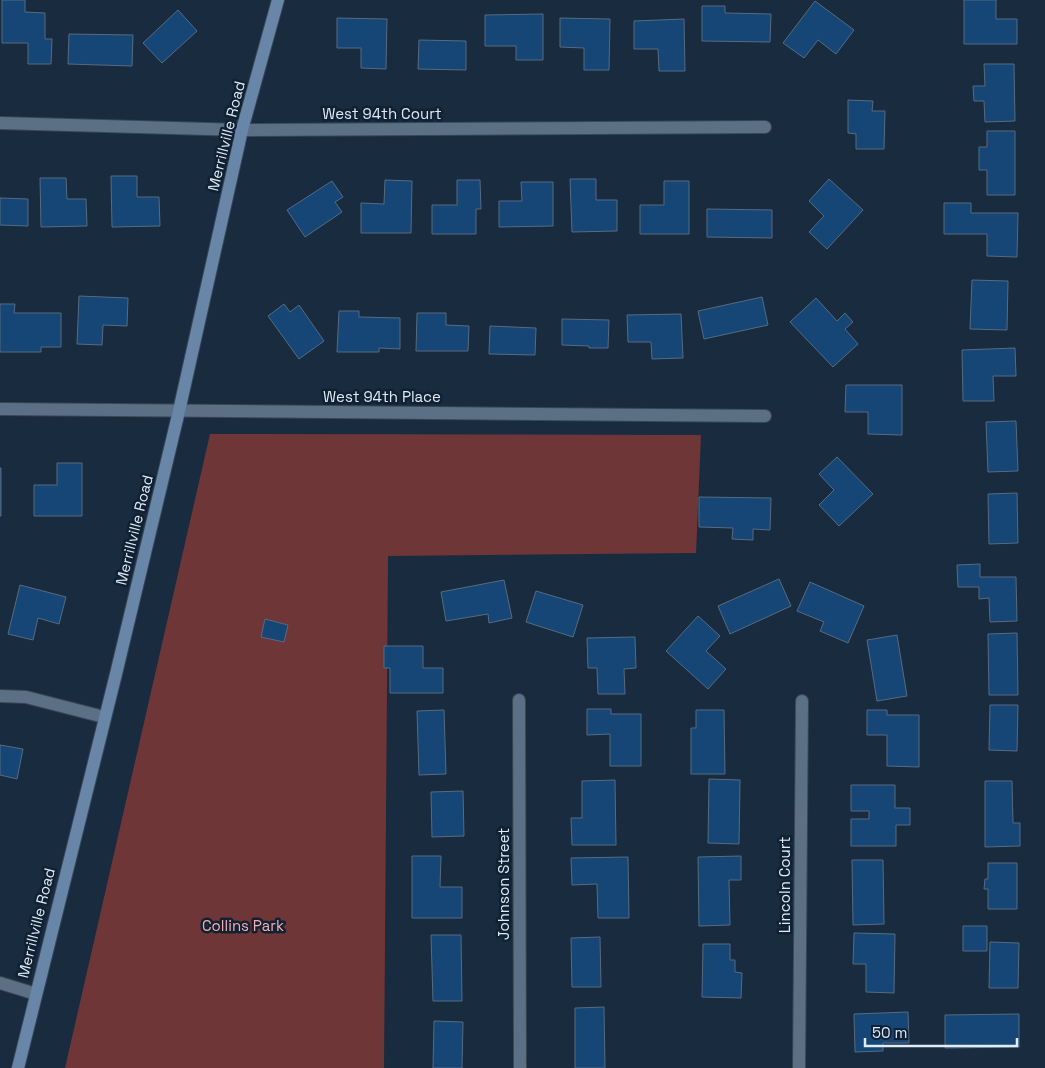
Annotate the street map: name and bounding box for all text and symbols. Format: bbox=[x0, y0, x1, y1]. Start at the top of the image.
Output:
street label: Merrillville Road bbox=[203, 79, 249, 193]
street label: West 94th Court bbox=[322, 104, 442, 123]
street label: West 94th Place bbox=[323, 387, 441, 406]
street label: Merrillville Road bbox=[111, 473, 157, 587]
street label: Johnson Street bbox=[494, 828, 513, 940]
street label: Lincoln Court bbox=[775, 837, 794, 933]
street label: Merrillville Road bbox=[13, 866, 59, 980]
park label: Collins Park bbox=[202, 916, 284, 935]
scale bar bbox=[865, 1016, 1018, 1048]
text: 50 m bbox=[872, 1023, 907, 1042]

